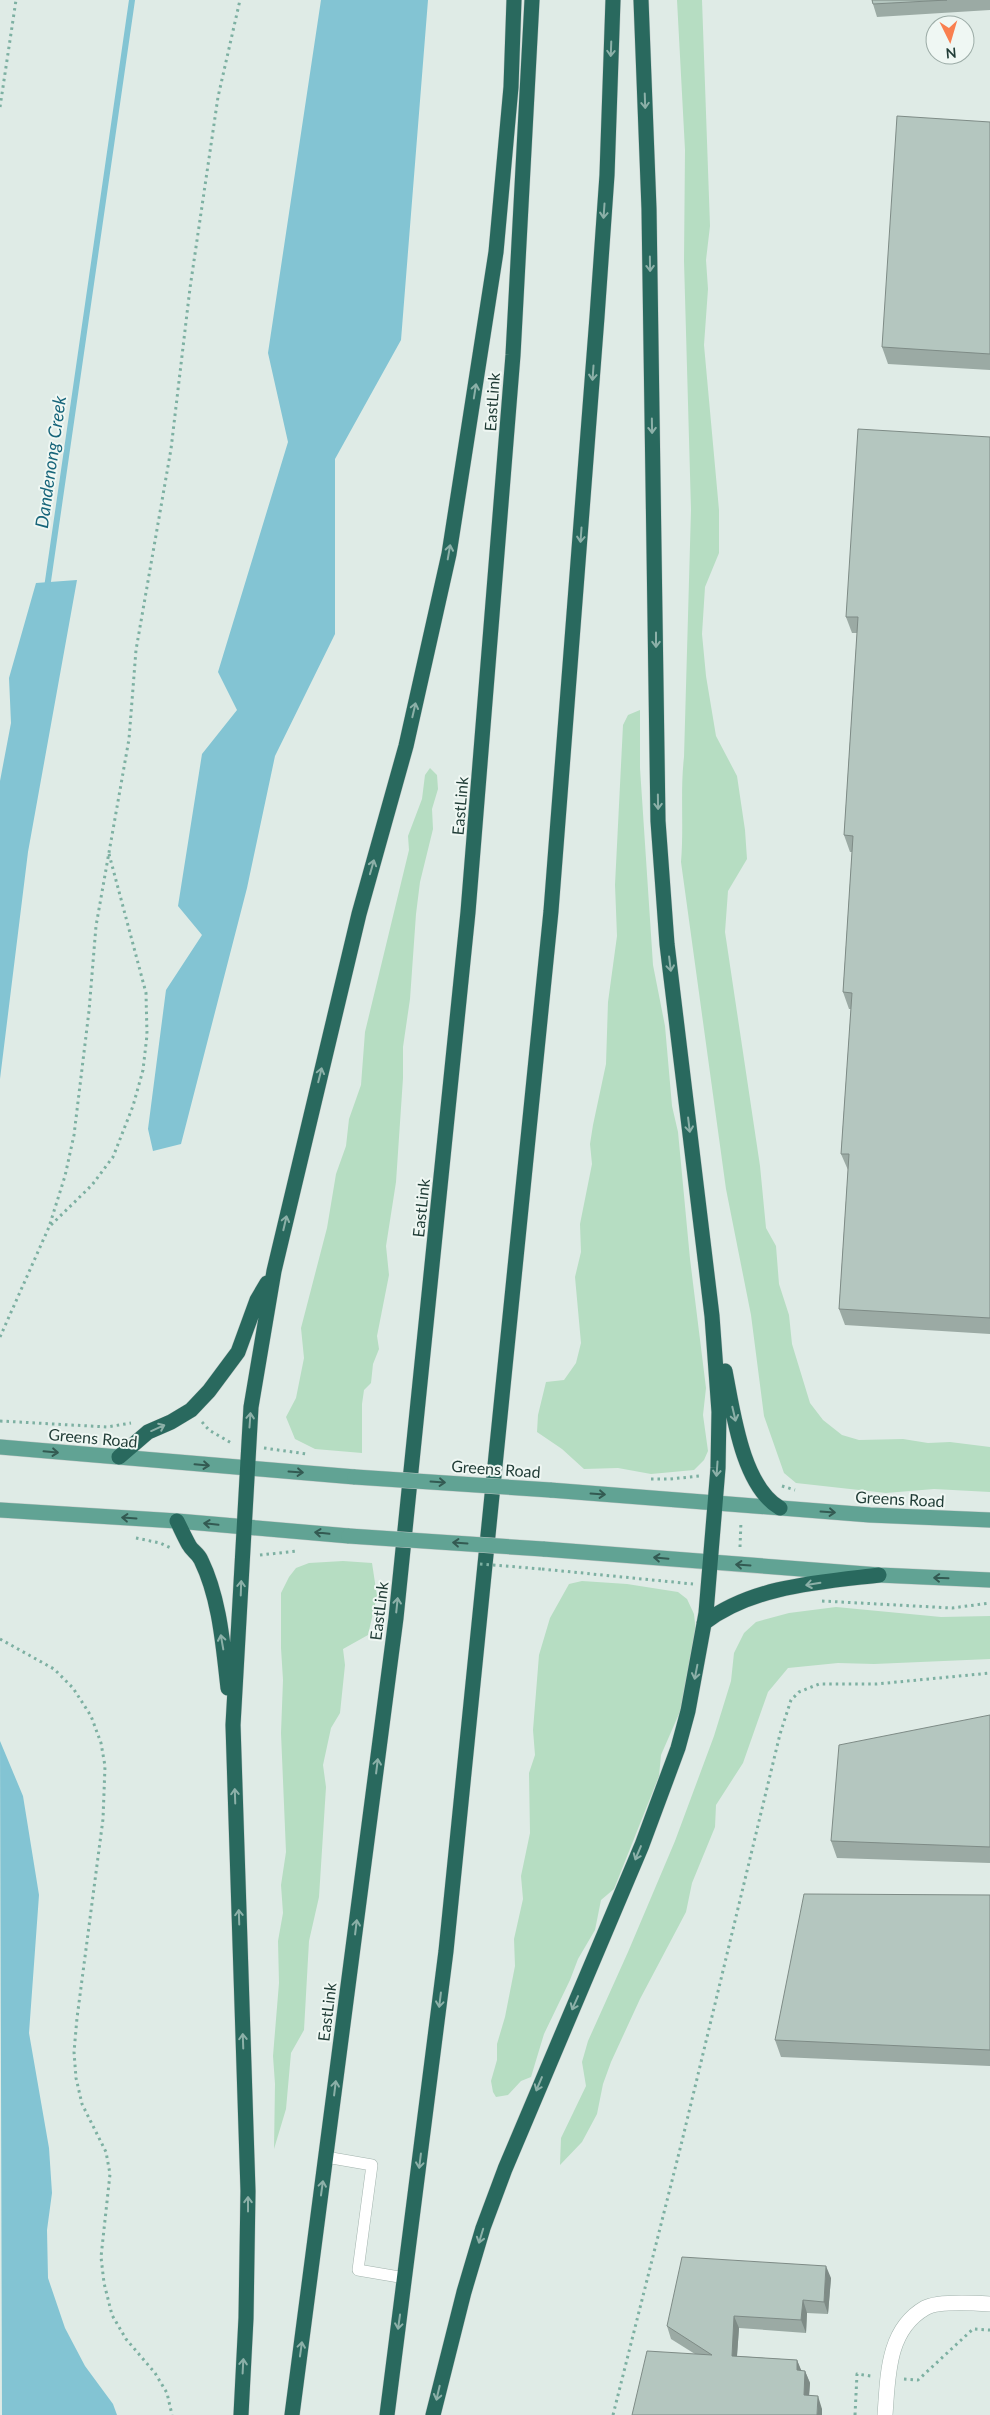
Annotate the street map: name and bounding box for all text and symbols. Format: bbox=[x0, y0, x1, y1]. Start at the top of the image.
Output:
north arrow bbox=[925, 15, 975, 65]
one-way arrow bbox=[607, 40, 616, 56]
text: N bbox=[945, 45, 957, 62]
one-way arrow bbox=[641, 93, 650, 109]
one-way arrow bbox=[600, 203, 609, 219]
one-way arrow bbox=[645, 255, 655, 271]
one-way arrow bbox=[589, 365, 598, 381]
street label: EastLink bbox=[480, 371, 503, 432]
one-way arrow bbox=[471, 384, 481, 400]
water label: Dandenong Creek bbox=[30, 394, 70, 529]
one-way arrow bbox=[648, 418, 657, 434]
one-way arrow bbox=[576, 527, 586, 543]
one-way arrow bbox=[445, 544, 454, 560]
one-way arrow bbox=[651, 631, 661, 647]
one-way arrow bbox=[410, 703, 419, 719]
street label: EastLink bbox=[447, 775, 472, 836]
one-way arrow bbox=[653, 794, 662, 810]
one-way arrow bbox=[368, 860, 378, 876]
one-way arrow bbox=[665, 956, 675, 972]
one-way arrow bbox=[316, 1067, 325, 1083]
one-way arrow bbox=[684, 1117, 694, 1133]
street label: EastLink bbox=[408, 1177, 433, 1238]
one-way arrow bbox=[281, 1216, 290, 1232]
one-way arrow bbox=[730, 1406, 739, 1422]
one-way arrow bbox=[245, 1412, 255, 1428]
one-way arrow bbox=[150, 1423, 165, 1433]
street label: Greens Road bbox=[48, 1424, 138, 1451]
one-way arrow bbox=[43, 1447, 59, 1456]
street label: Greens Road bbox=[451, 1456, 541, 1481]
one-way arrow bbox=[194, 1460, 210, 1469]
one-way arrow bbox=[713, 1461, 722, 1477]
one-way arrow bbox=[287, 1468, 303, 1477]
one-way arrow bbox=[430, 1478, 446, 1487]
street label: Greens Road bbox=[855, 1487, 945, 1510]
one-way arrow bbox=[590, 1489, 606, 1498]
one-way arrow bbox=[820, 1507, 836, 1516]
one-way arrow bbox=[121, 1513, 137, 1522]
one-way arrow bbox=[203, 1519, 219, 1529]
one-way arrow bbox=[314, 1528, 330, 1538]
one-way arrow bbox=[452, 1539, 468, 1548]
one-way arrow bbox=[653, 1554, 669, 1563]
one-way arrow bbox=[735, 1560, 751, 1569]
one-way arrow bbox=[934, 1573, 950, 1583]
one-way arrow bbox=[805, 1579, 821, 1589]
street label: EastLink bbox=[365, 1580, 392, 1641]
one-way arrow bbox=[236, 1581, 245, 1597]
one-way arrow bbox=[392, 1597, 402, 1613]
one-way arrow bbox=[217, 1634, 227, 1650]
one-way arrow bbox=[691, 1663, 700, 1679]
one-way arrow bbox=[372, 1758, 382, 1774]
one-way arrow bbox=[231, 1788, 240, 1804]
one-way arrow bbox=[633, 1845, 643, 1860]
one-way arrow bbox=[235, 1909, 244, 1925]
one-way arrow bbox=[351, 1919, 361, 1935]
street label: EastLink bbox=[313, 1981, 340, 2042]
one-way arrow bbox=[435, 1992, 445, 2008]
one-way arrow bbox=[570, 1995, 580, 2010]
one-way arrow bbox=[239, 2034, 248, 2050]
one-way arrow bbox=[534, 2077, 543, 2092]
one-way arrow bbox=[330, 2080, 340, 2096]
one-way arrow bbox=[415, 2153, 425, 2169]
one-way arrow bbox=[317, 2181, 327, 2197]
one-way arrow bbox=[243, 2196, 253, 2212]
one-way arrow bbox=[475, 2228, 485, 2244]
one-way arrow bbox=[394, 2314, 404, 2330]
one-way arrow bbox=[296, 2342, 306, 2358]
one-way arrow bbox=[239, 2359, 248, 2375]
one-way arrow bbox=[433, 2384, 442, 2400]

